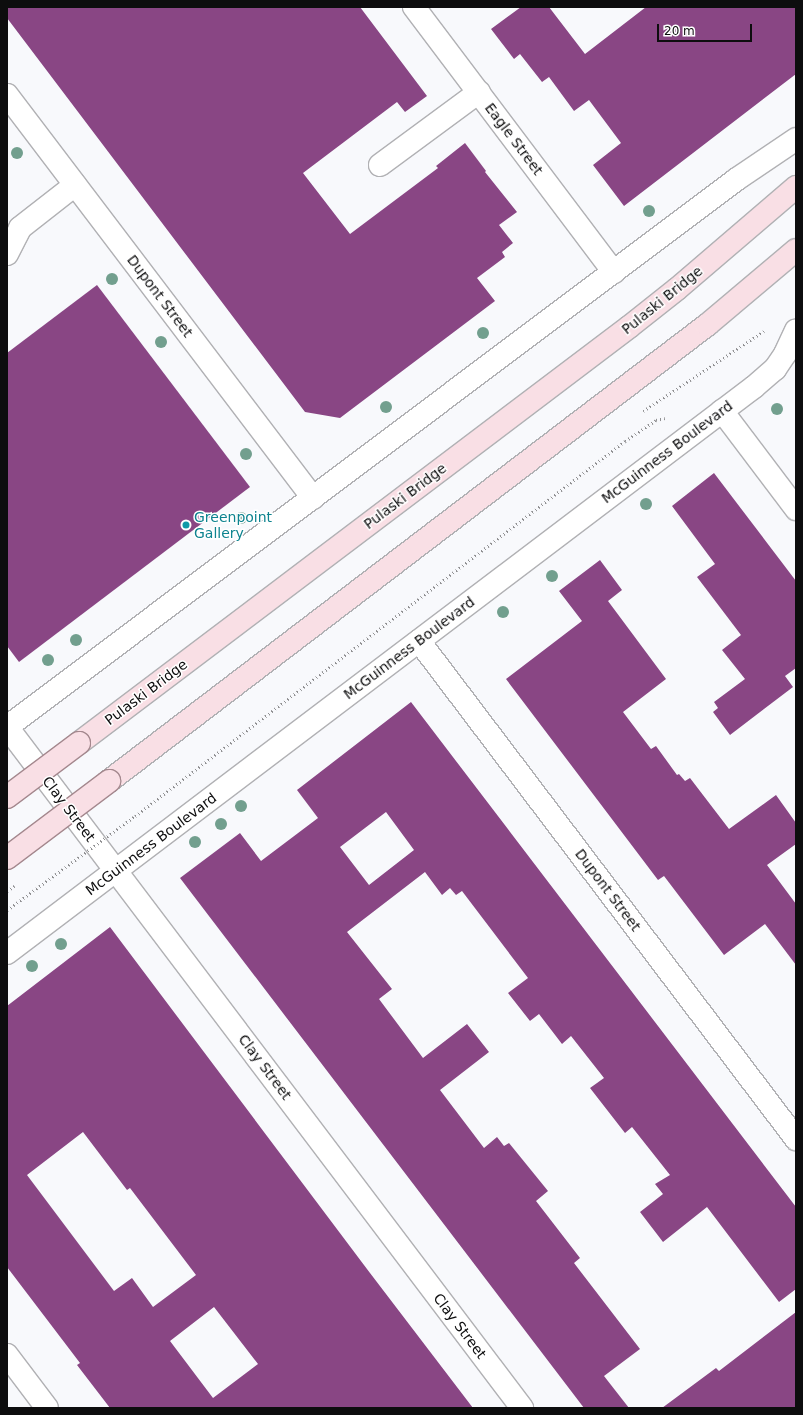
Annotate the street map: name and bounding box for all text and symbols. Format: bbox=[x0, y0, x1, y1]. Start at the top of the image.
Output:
scale bar bbox=[659, 16, 754, 42]
text: 20 m bbox=[664, 24, 695, 38]
street label: Eagle Street bbox=[481, 100, 547, 178]
street label: Dupont Street bbox=[124, 252, 196, 340]
street label: Pulaski Bridge bbox=[618, 262, 706, 338]
street label: McGuinness Boulevard bbox=[598, 397, 736, 507]
street label: Pulaski Bridge bbox=[360, 460, 450, 532]
place label: Greenpoint Gallery bbox=[194, 509, 272, 542]
marker: Greenpoint Gallery bbox=[181, 520, 191, 530]
street label: McGuinness Boulevard bbox=[340, 593, 478, 703]
street label: Pulaski Bridge bbox=[101, 656, 191, 728]
street label: Clay Street bbox=[39, 773, 99, 845]
street label: McGuinness Boulevard bbox=[82, 789, 220, 899]
street label: Dupont Street bbox=[572, 846, 644, 934]
street label: Clay Street bbox=[235, 1031, 295, 1103]
street label: Clay Street bbox=[430, 1290, 490, 1362]

